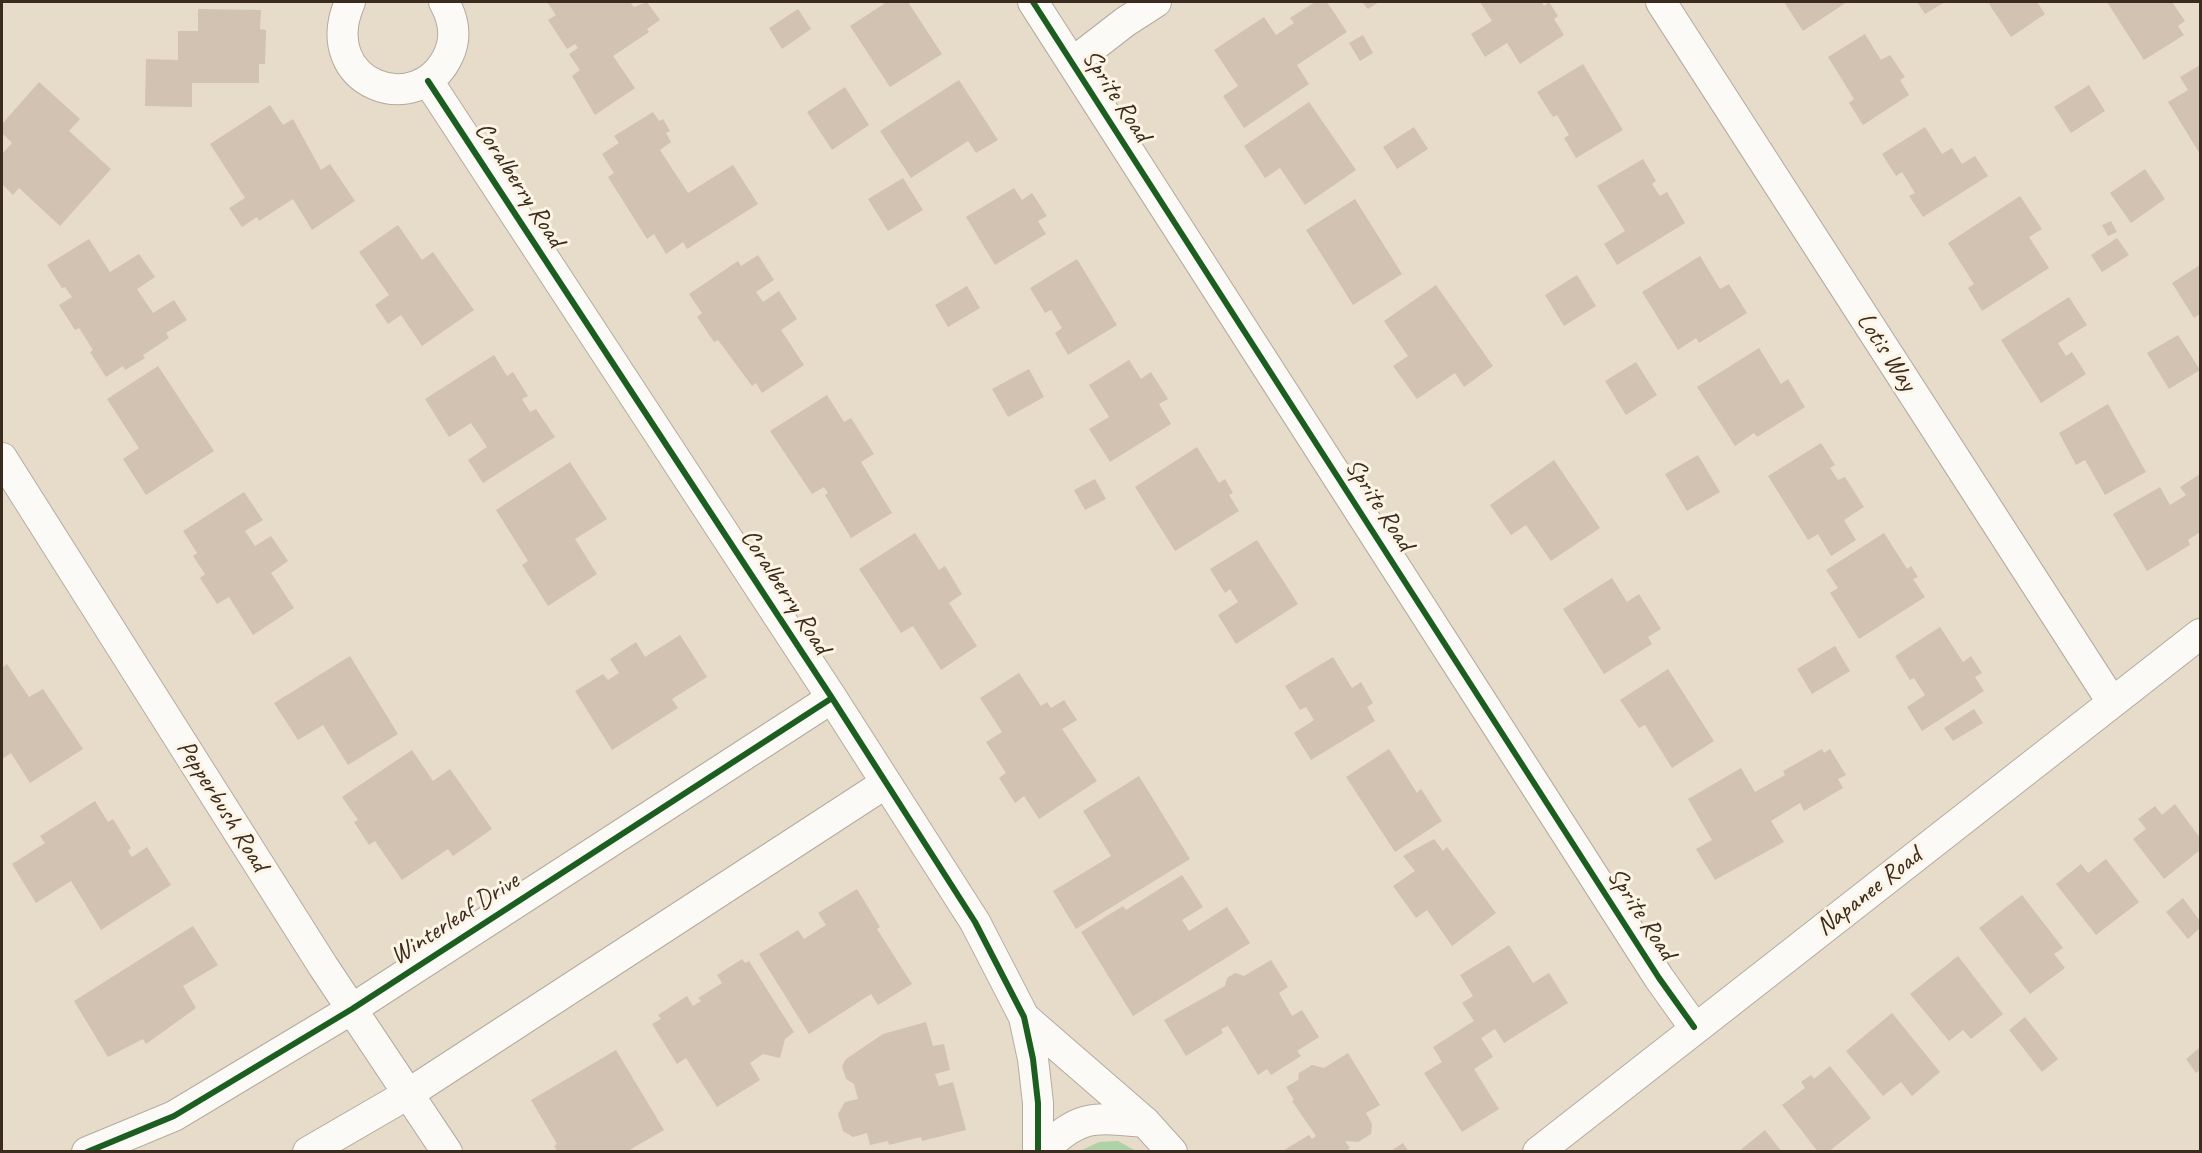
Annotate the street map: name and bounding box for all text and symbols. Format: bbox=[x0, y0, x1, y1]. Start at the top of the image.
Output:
street label: Sprite Road bbox=[1075, 44, 1157, 148]
street label: Coralberry Road bbox=[467, 117, 571, 253]
street label: Lotis Way bbox=[1849, 307, 1923, 397]
street label: Sprite Road bbox=[1338, 453, 1420, 557]
street label: Coralberry Road bbox=[733, 524, 837, 660]
street label: Pepperbush Road bbox=[169, 735, 275, 877]
street label: Napanee Road bbox=[1810, 841, 1928, 943]
street label: Sprite Road bbox=[1600, 862, 1682, 966]
street label: Winterleaf Drive bbox=[385, 866, 525, 972]

